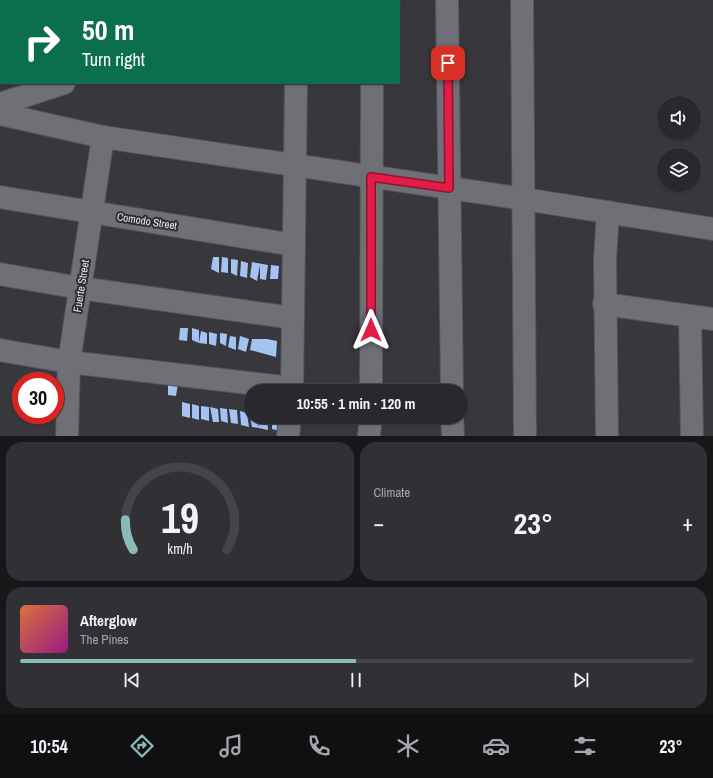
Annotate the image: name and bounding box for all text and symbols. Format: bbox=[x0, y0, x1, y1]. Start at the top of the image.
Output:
text: 50 m bbox=[82, 11, 134, 49]
icon: right bbox=[16, 16, 68, 68]
pin bbox=[431, 46, 465, 80]
text: Turn right bbox=[82, 47, 145, 72]
icon: arrive bbox=[437, 52, 459, 74]
map controls bbox=[657, 96, 701, 192]
button: sound bbox=[657, 96, 701, 140]
button: layers bbox=[657, 148, 701, 192]
street label: Comodo Street bbox=[116, 209, 179, 233]
street label: Fuerte Street bbox=[70, 258, 92, 313]
position arrow bbox=[350, 309, 392, 351]
speed limit sign: 30 bbox=[12, 372, 64, 424]
text: 10:55 · 1 min · 120 m bbox=[297, 393, 415, 414]
text: Climate bbox=[374, 484, 410, 501]
text: 19 bbox=[161, 489, 199, 545]
text: 23° bbox=[514, 503, 553, 543]
text: − bbox=[374, 508, 384, 538]
text: + bbox=[682, 508, 693, 538]
text: km/h bbox=[167, 538, 192, 557]
text: Afterglow bbox=[80, 610, 137, 631]
text: The Pines bbox=[80, 631, 129, 648]
icon: previous bbox=[121, 669, 143, 691]
icon: pause bbox=[345, 669, 367, 691]
icon: next bbox=[570, 669, 592, 691]
icon: directions bbox=[128, 732, 156, 760]
icon: music bbox=[217, 732, 245, 760]
icon: phone bbox=[305, 732, 333, 760]
icon: climate bbox=[394, 732, 422, 760]
icon: car bbox=[482, 732, 510, 760]
icon: filters bbox=[571, 732, 599, 760]
text: 10:54 bbox=[30, 734, 68, 759]
text: 23° bbox=[659, 734, 683, 759]

